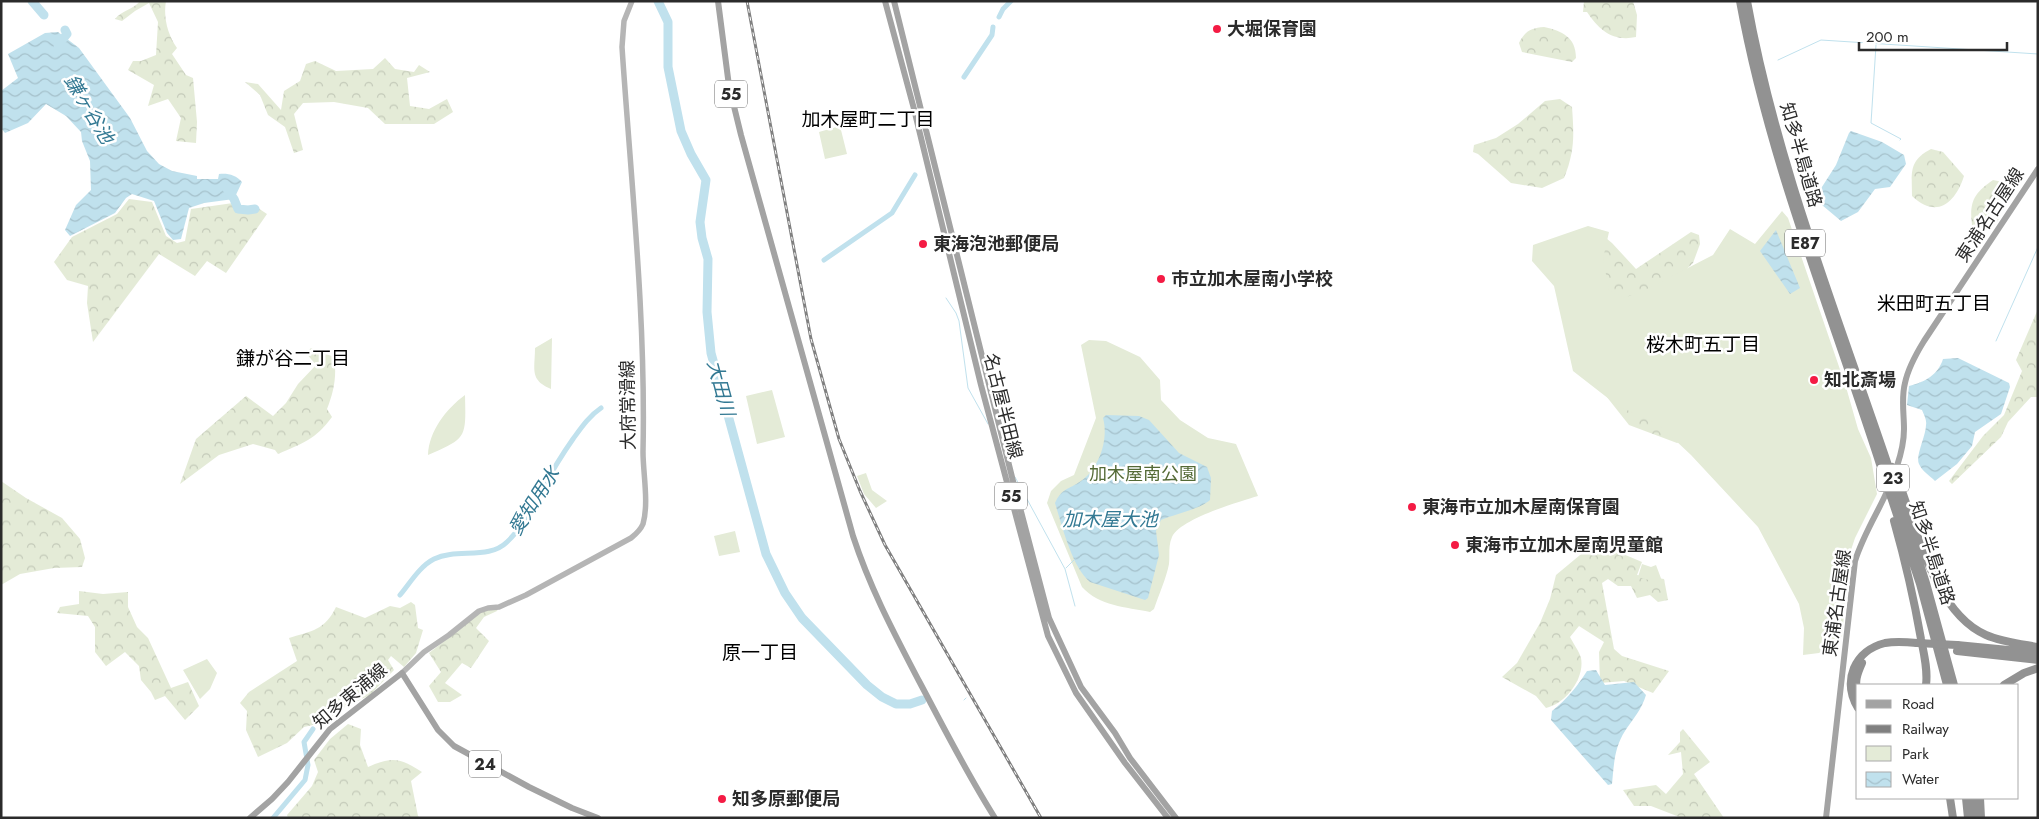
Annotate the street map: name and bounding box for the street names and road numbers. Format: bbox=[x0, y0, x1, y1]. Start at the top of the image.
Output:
road number: 55 bbox=[715, 80, 747, 108]
street label: 知多半島道路 bbox=[1774, 100, 1828, 210]
street label: 東浦名古屋線 bbox=[1950, 163, 2030, 267]
road number: E87 bbox=[1785, 230, 1825, 256]
street label: 名古屋半田線 bbox=[977, 350, 1029, 462]
street label: 大府常滑線 bbox=[614, 360, 642, 450]
road number: 23 bbox=[1877, 464, 1909, 492]
road number: 55 bbox=[995, 482, 1027, 510]
street label: 知多半島道路 bbox=[1903, 498, 1961, 608]
street label: 東浦名古屋線 bbox=[1817, 548, 1857, 658]
street label: 知多東浦線 bbox=[307, 657, 393, 735]
road number: 24 bbox=[469, 751, 501, 778]

